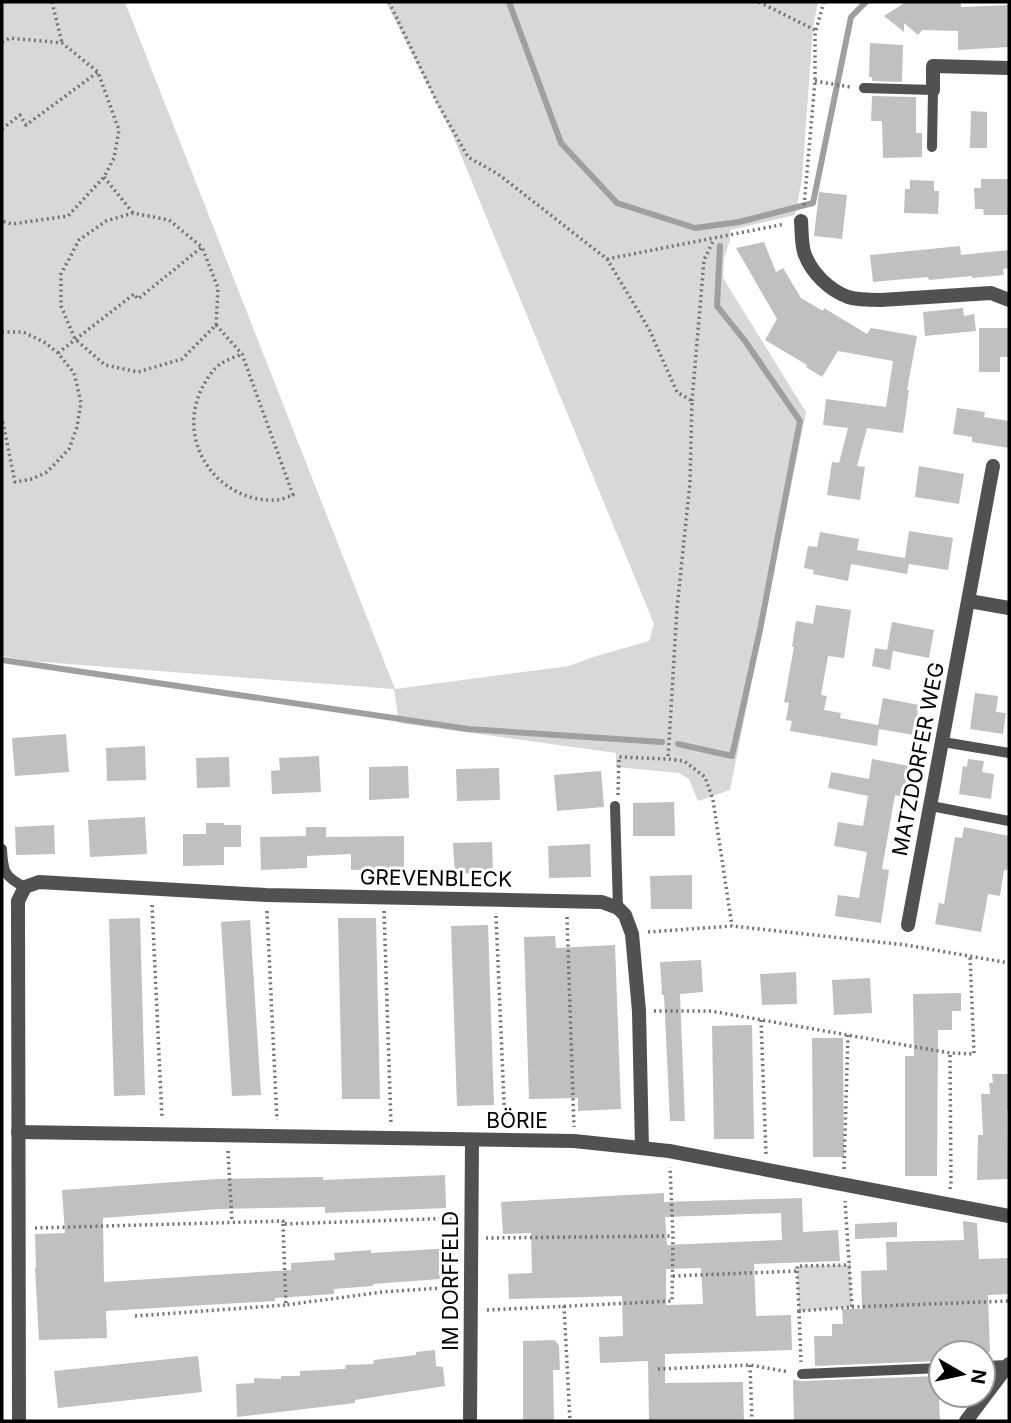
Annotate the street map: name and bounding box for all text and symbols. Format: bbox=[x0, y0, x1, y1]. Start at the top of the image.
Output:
street label: MATZDORFER WEG bbox=[887, 660, 949, 858]
street label: GREVENBLECK bbox=[360, 864, 512, 892]
street label: BÖRIE bbox=[486, 1108, 548, 1133]
street label: IM DORFFELD bbox=[438, 1211, 463, 1351]
north arrow bbox=[927, 1339, 997, 1409]
text: N bbox=[966, 1368, 991, 1386]

